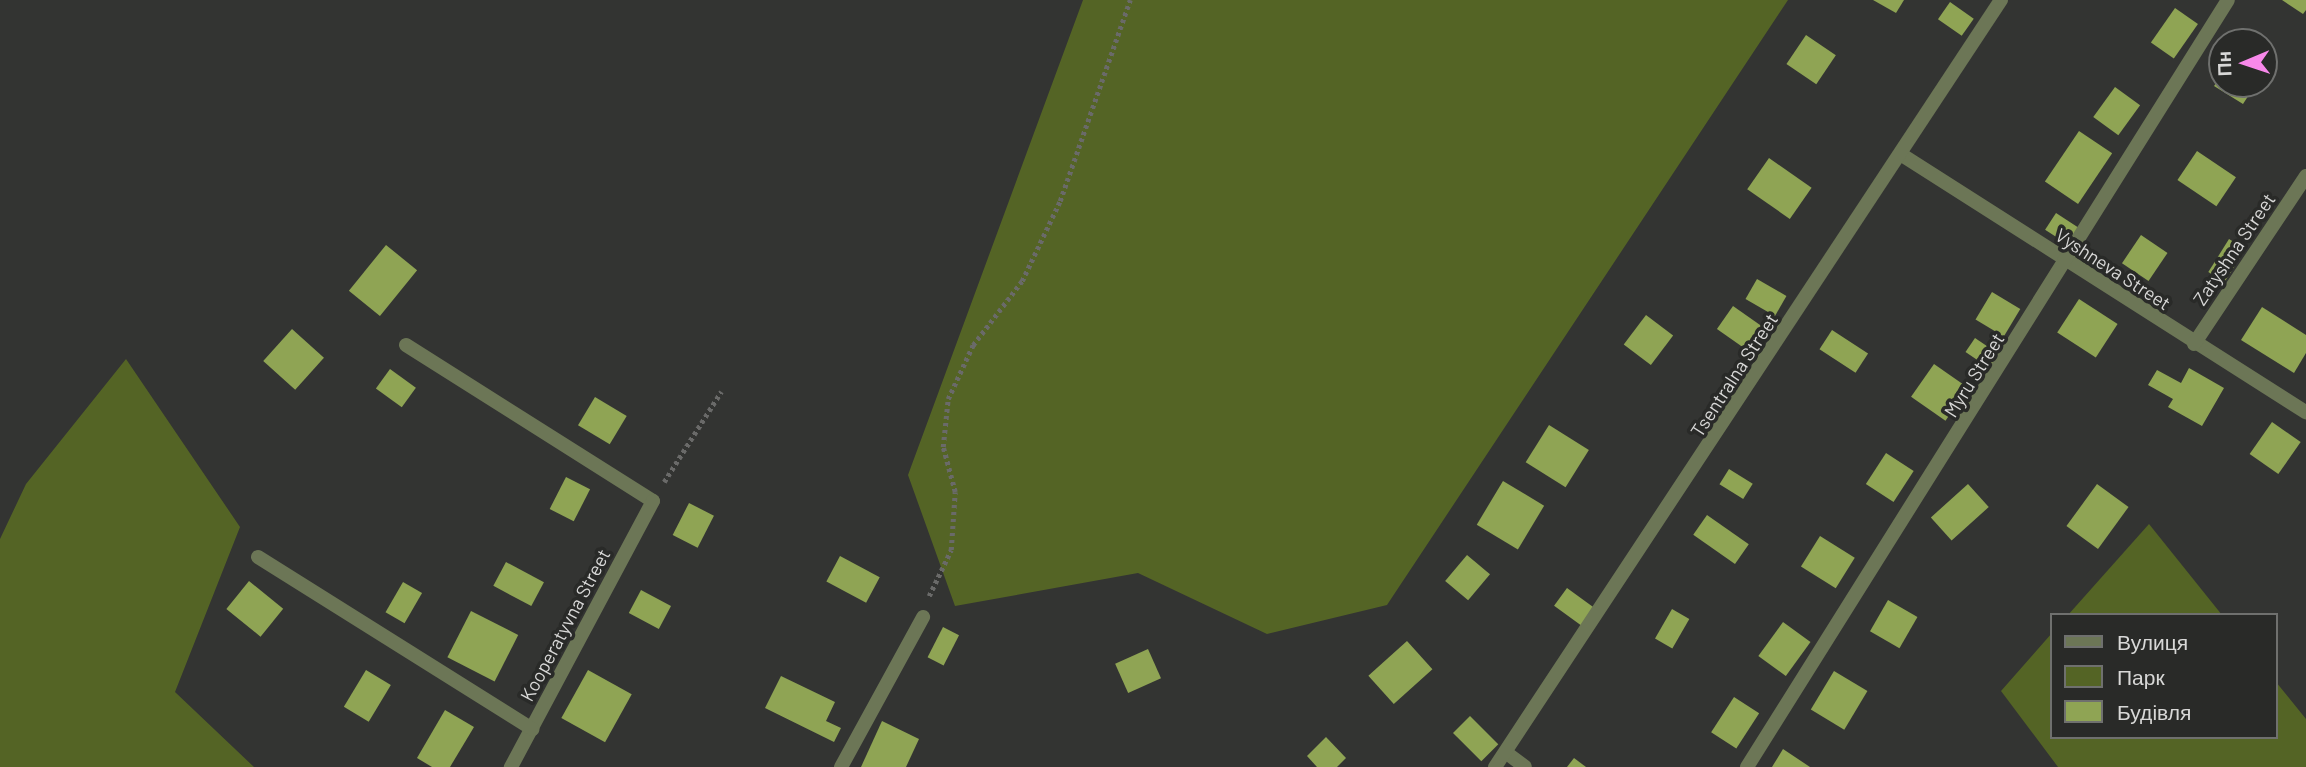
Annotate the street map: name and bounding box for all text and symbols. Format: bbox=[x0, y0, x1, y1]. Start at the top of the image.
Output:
north arrow bbox=[2208, 28, 2278, 98]
text: Пн bbox=[2212, 51, 2235, 77]
street label: Zatyshna Street bbox=[2188, 189, 2280, 309]
street label: Vyshneva Street bbox=[2051, 223, 2175, 315]
street label: Tsentralna Street bbox=[1686, 309, 1782, 441]
street label: Myru Street bbox=[1939, 329, 2009, 421]
street label: Kooperatyvna Street bbox=[515, 545, 615, 705]
legend bbox=[2050, 613, 2278, 739]
text: Вулиця bbox=[2117, 629, 2188, 654]
text: Парк bbox=[2117, 664, 2165, 689]
text: Будівля bbox=[2117, 699, 2191, 724]

